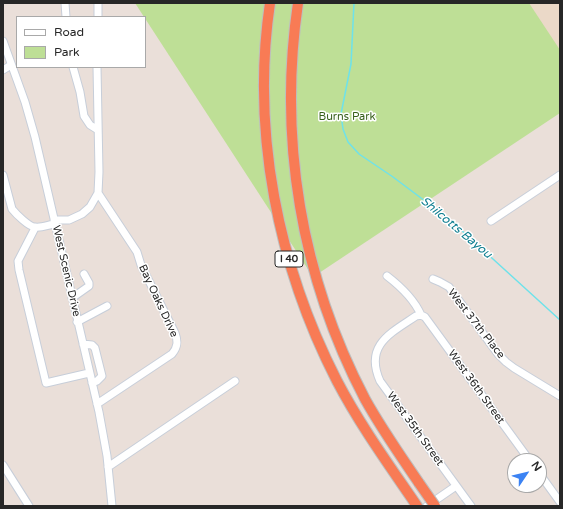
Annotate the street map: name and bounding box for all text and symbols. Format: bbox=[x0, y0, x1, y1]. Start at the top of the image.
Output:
legend bbox=[16, 16, 146, 68]
text: Road bbox=[54, 25, 84, 39]
text: Park bbox=[54, 45, 80, 59]
park label: Burns Park bbox=[319, 110, 375, 124]
water label: Shilcotts Bayou bbox=[418, 194, 494, 262]
street label: West Scenic Drive bbox=[49, 224, 83, 318]
road number: I 40 bbox=[275, 251, 303, 267]
street label: Bay Oaks Drive bbox=[135, 263, 181, 339]
street label: West 37th Place bbox=[445, 286, 507, 362]
street label: West 36th Street bbox=[445, 347, 507, 427]
street label: West 35th Street bbox=[384, 389, 446, 469]
north arrow bbox=[507, 453, 547, 493]
text: N bbox=[529, 459, 544, 474]

